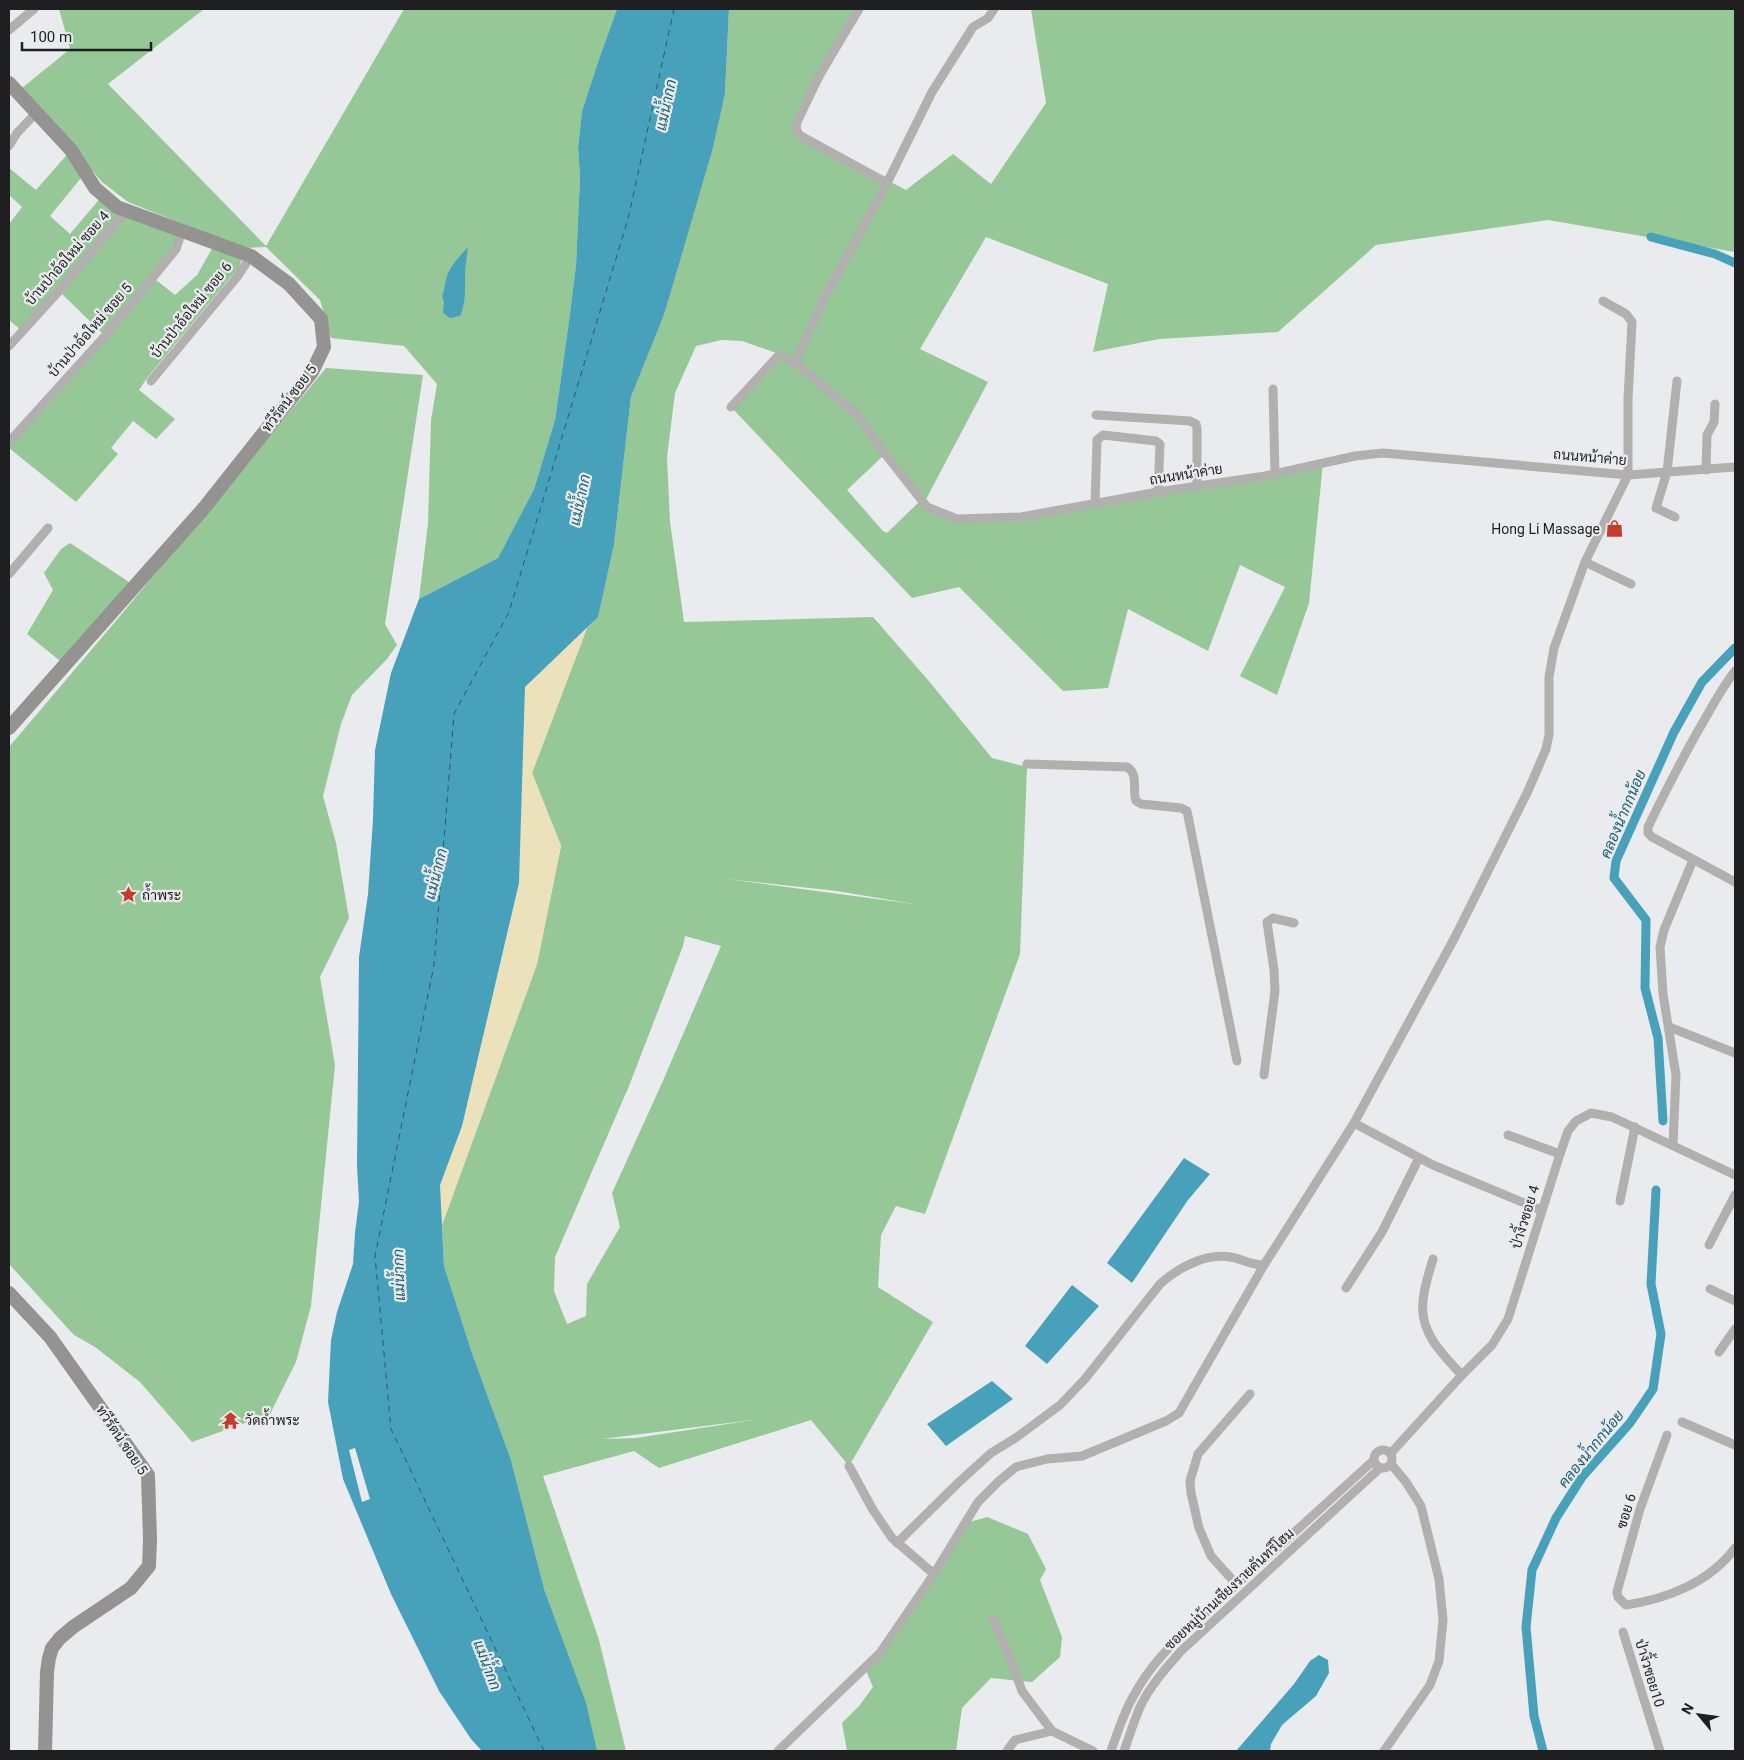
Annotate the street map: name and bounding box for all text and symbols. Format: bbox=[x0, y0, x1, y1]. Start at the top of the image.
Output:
scale bar bbox=[22, 20, 151, 52]
text: 100 m bbox=[30, 28, 72, 46]
water label: แม่น้ำกก bbox=[648, 77, 680, 132]
street label: บ้านป่าอ้อใหม่ ซอย 4 bbox=[21, 207, 112, 308]
street label: บ้านป่าอ้อใหม่ ซอย 6 bbox=[146, 258, 235, 362]
street label: บ้านป่าอ้อใหม่ ซอย 5 bbox=[44, 279, 135, 380]
street label: ทวีรัตน์ ซอย 5 bbox=[258, 360, 320, 435]
street label: ถนนหน้าค่าย bbox=[1553, 445, 1628, 468]
street label: ถนนหน้าค่าย bbox=[1148, 459, 1224, 488]
water label: แม่น้ำกก bbox=[562, 472, 594, 527]
shop icon: Hong Li Massage bbox=[1604, 519, 1624, 539]
place label: Hong Li Massage bbox=[1491, 521, 1600, 537]
water label: คลองน้ำกกน้อย bbox=[1593, 765, 1650, 861]
water label: แม่น้ำกก bbox=[417, 846, 451, 901]
place label: ถ้ำพระ bbox=[142, 883, 181, 903]
place icon: ถ้ำพระ bbox=[118, 885, 138, 905]
street label: ป่างิ้วซอย 4 bbox=[1505, 1182, 1542, 1251]
water label: แม่น้ำกก bbox=[385, 1249, 409, 1301]
street label: ทวีรัตน์ ซอย 5 bbox=[93, 1402, 152, 1478]
water label: คลองน้ำกกน้อย bbox=[1551, 1404, 1628, 1491]
place label: วัดถ้ำพระ bbox=[245, 1408, 300, 1428]
temple icon: วัดถ้ำพระ bbox=[221, 1410, 241, 1430]
street label: ฃอย 6 bbox=[1613, 1491, 1639, 1531]
street label: ซอยหมู่บ้านเชียงรายคันทรีโฮม bbox=[1160, 1524, 1298, 1655]
water label: แม่น้ำกก bbox=[469, 1636, 508, 1693]
street label: ป่างิ้วซอย10 bbox=[1632, 1636, 1671, 1709]
north arrow bbox=[1674, 1690, 1724, 1740]
text: N bbox=[1678, 1700, 1697, 1717]

